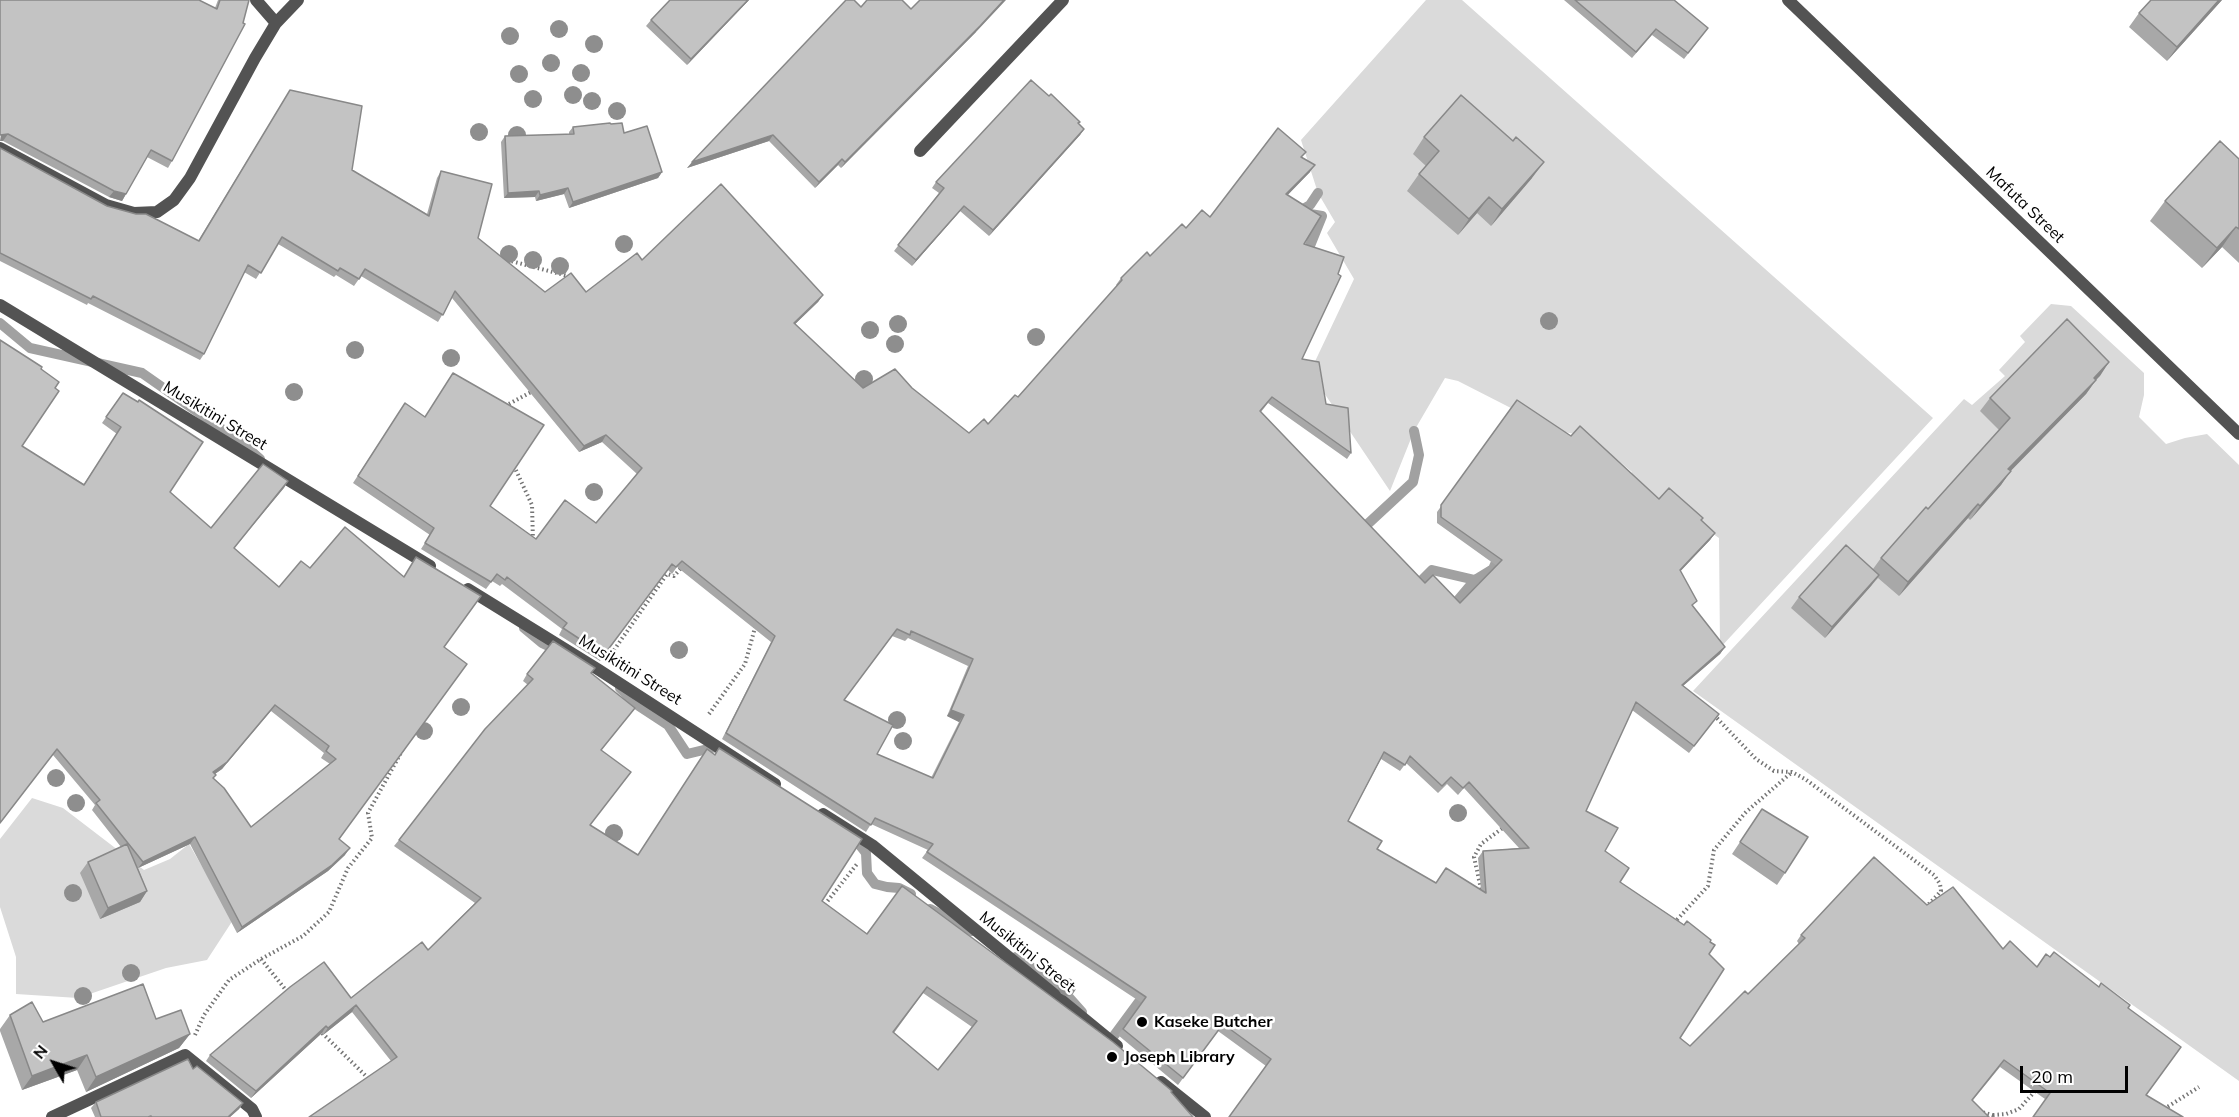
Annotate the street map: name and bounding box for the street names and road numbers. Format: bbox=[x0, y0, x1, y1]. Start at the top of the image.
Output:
street label: Mafuta Street bbox=[1982, 163, 2068, 247]
street label: Musikitini Street bbox=[160, 377, 270, 455]
street label: Musikitini Street bbox=[575, 631, 685, 709]
street label: Musikitini Street bbox=[975, 907, 1079, 997]

